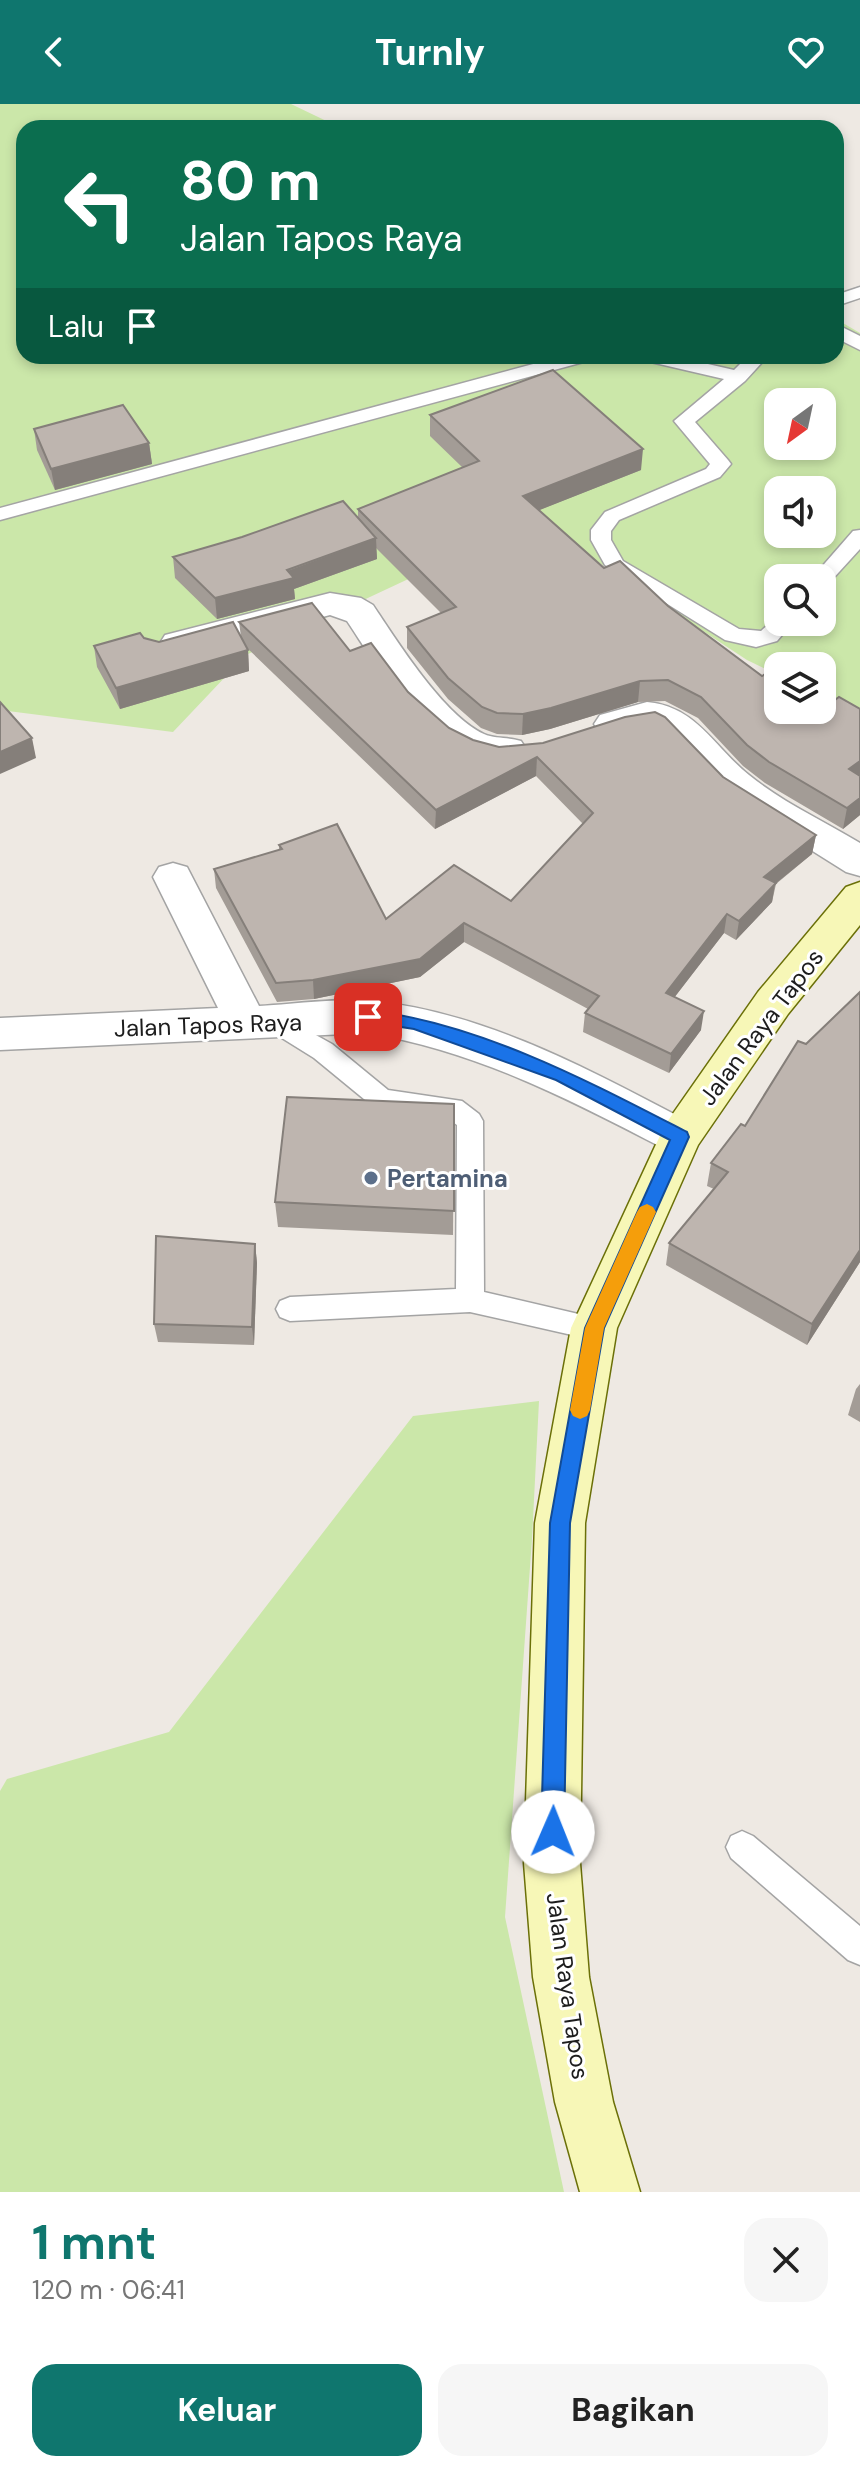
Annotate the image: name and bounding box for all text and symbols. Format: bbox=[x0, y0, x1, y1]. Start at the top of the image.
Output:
text: Turnly bbox=[375, 29, 485, 76]
icon: back bbox=[32, 30, 76, 74]
icon: heart bbox=[784, 30, 828, 74]
text: 80 m bbox=[180, 144, 321, 217]
icon: left bbox=[48, 152, 152, 256]
text: Jalan Tapos Raya bbox=[180, 215, 463, 262]
icon: arrive bbox=[120, 304, 164, 348]
text: Lalu bbox=[48, 307, 104, 346]
north arrow bbox=[764, 388, 836, 460]
map controls bbox=[764, 388, 836, 724]
button: sound bbox=[764, 476, 836, 548]
button: search bbox=[764, 564, 836, 636]
button: layers bbox=[764, 652, 836, 724]
street label: Jalan Raya Tapos bbox=[692, 942, 830, 1112]
pin bbox=[334, 983, 402, 1051]
icon: arrive bbox=[346, 995, 390, 1039]
street label: Jalan Tapos Raya bbox=[113, 1006, 303, 1044]
place label: Pertamina bbox=[387, 1163, 508, 1194]
marker: Pertamina bbox=[362, 1169, 380, 1187]
position arrow bbox=[511, 1790, 595, 1874]
street label: Jalan Raya Tapos bbox=[540, 1891, 596, 2081]
text: 1 mnt bbox=[32, 2211, 156, 2274]
button: close bbox=[744, 2218, 828, 2302]
text: 120 m · 06:41 bbox=[32, 2273, 185, 2307]
button: Keluar bbox=[32, 2364, 422, 2456]
button: Bagikan bbox=[438, 2364, 828, 2456]

